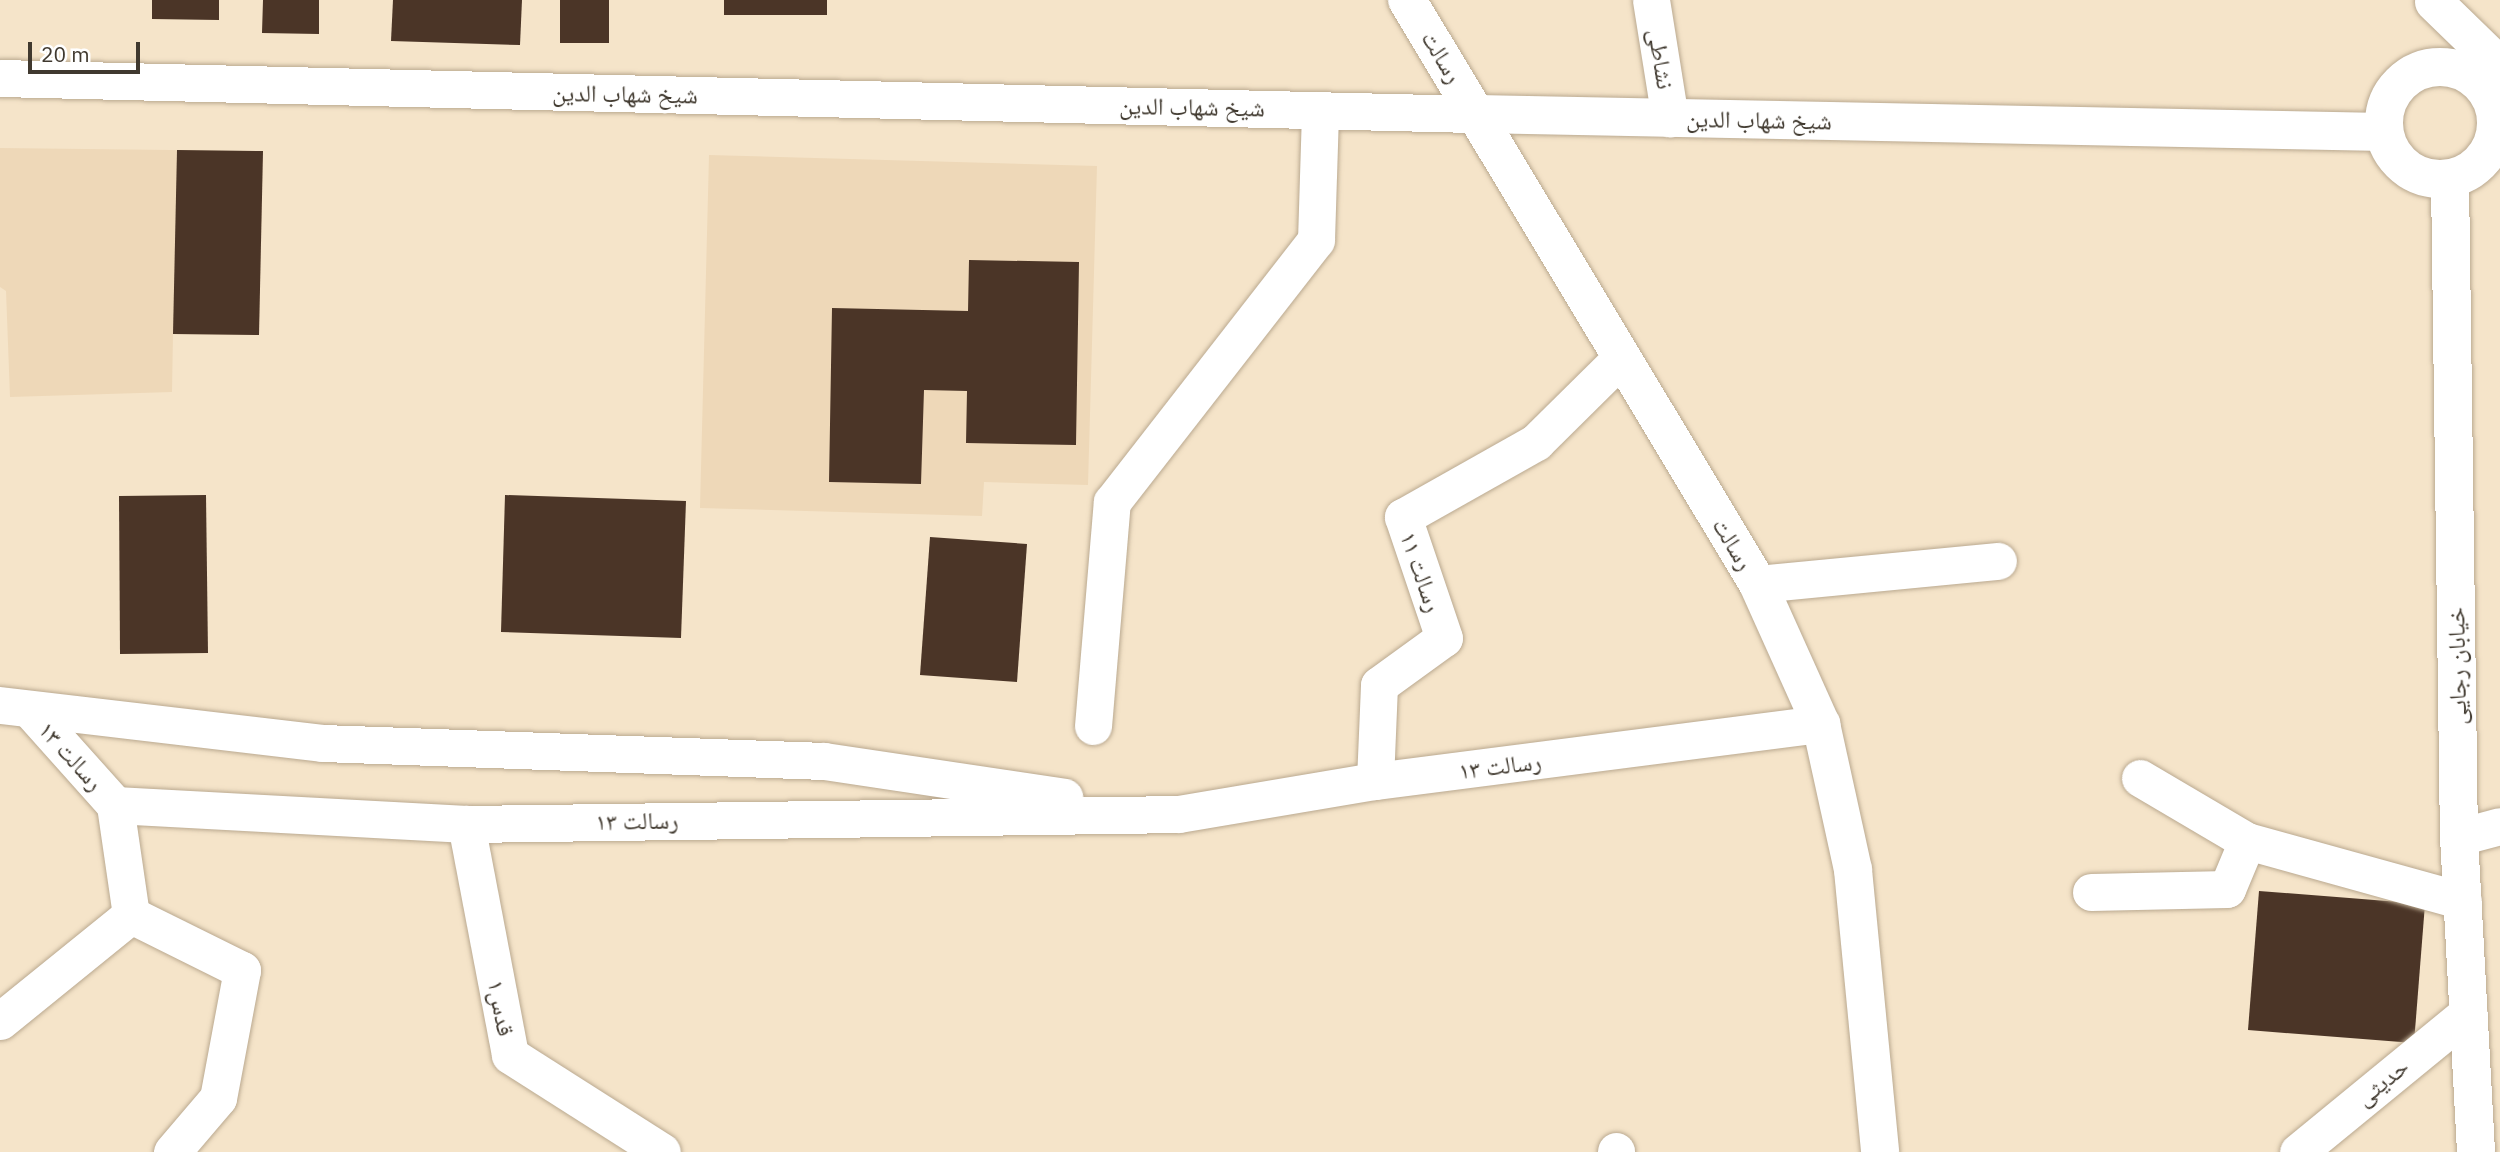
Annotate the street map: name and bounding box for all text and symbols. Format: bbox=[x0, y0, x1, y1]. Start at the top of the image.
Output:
street label: رسالت bbox=[1415, 26, 1469, 88]
street label: نشاطی bbox=[1642, 27, 1680, 91]
scale bar bbox=[32, 28, 144, 72]
text: 20 m bbox=[41, 40, 90, 68]
street label: شیخ شهاب الدین bbox=[552, 78, 698, 110]
street label: شیخ شهاب الدین bbox=[1119, 91, 1265, 123]
street label: شیخ شهاب الدین bbox=[1686, 104, 1832, 136]
street label: رسالت bbox=[1706, 513, 1760, 575]
street label: رسالت ۱۱ bbox=[1394, 528, 1448, 616]
street label: خیابان رجایی bbox=[2442, 607, 2472, 725]
street label: رسالت ۱۳ bbox=[33, 716, 109, 796]
street label: رسالت ۱۳ bbox=[1457, 747, 1543, 785]
street label: رسالت ۱۳ bbox=[595, 806, 679, 836]
street label: قدس۱ bbox=[481, 977, 521, 1039]
street label: حدیثی bbox=[2350, 1052, 2414, 1112]

